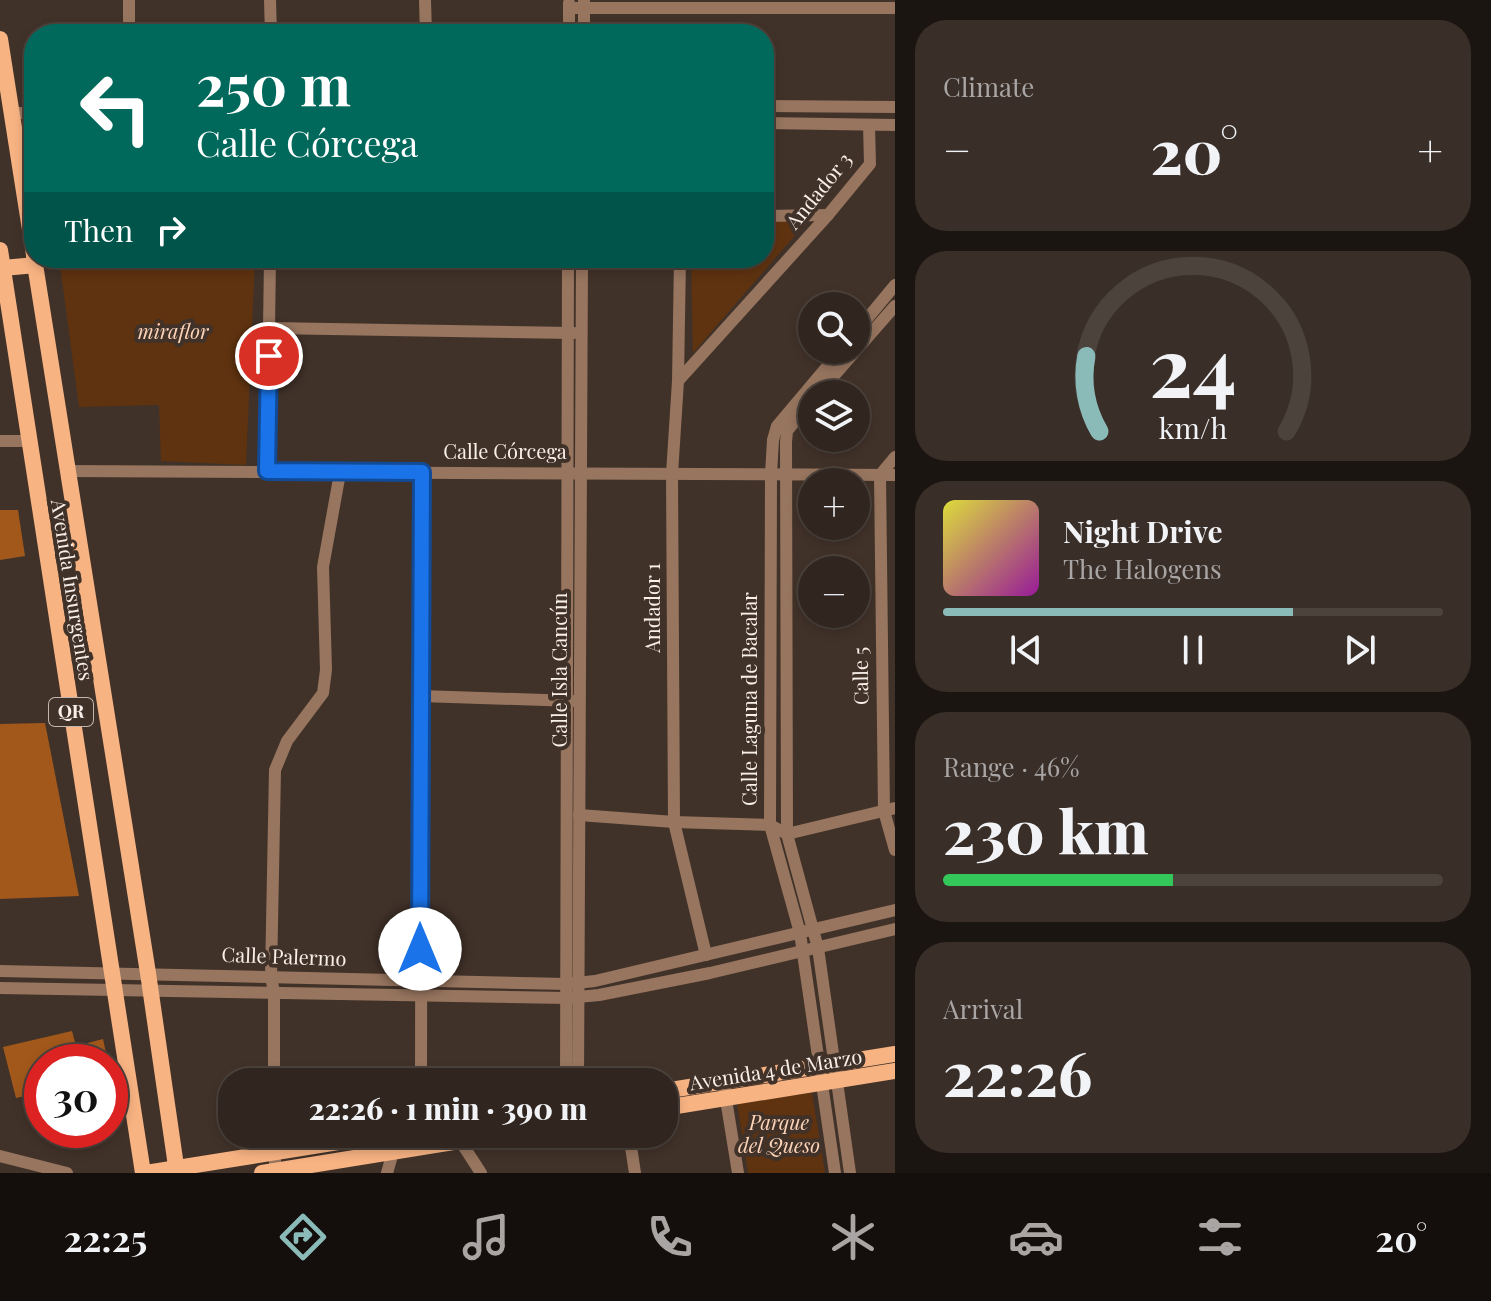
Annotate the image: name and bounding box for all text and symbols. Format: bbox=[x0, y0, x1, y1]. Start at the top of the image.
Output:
text: 250 m bbox=[196, 46, 351, 121]
icon: left bbox=[64, 56, 168, 160]
text: Climate bbox=[943, 69, 1034, 104]
text: 20° bbox=[1150, 109, 1238, 189]
text: Calle Córcega bbox=[196, 118, 418, 166]
text: − bbox=[943, 119, 971, 178]
text: + bbox=[1417, 119, 1443, 178]
street label: Andador 3 bbox=[778, 146, 857, 235]
icon: right bbox=[149, 208, 193, 252]
text: Then bbox=[64, 210, 133, 250]
map controls bbox=[798, 292, 870, 628]
button: search bbox=[798, 292, 870, 364]
text: 24 bbox=[1149, 307, 1237, 418]
park label: miraflor bbox=[138, 317, 210, 344]
pin bbox=[235, 322, 303, 390]
icon: arrive bbox=[247, 334, 291, 378]
button: layers bbox=[798, 380, 870, 452]
text: km/h bbox=[1159, 408, 1227, 446]
street label: Calle Córcega bbox=[443, 437, 567, 464]
button: + bbox=[798, 468, 870, 540]
street label: Avenida Insurgentes bbox=[46, 496, 101, 682]
text: Night Drive bbox=[1063, 511, 1223, 551]
text: The Halogens bbox=[1063, 551, 1222, 586]
button: − bbox=[798, 556, 870, 628]
street label: Andador 1 bbox=[638, 563, 665, 654]
street label: Calle Isla Cancún bbox=[545, 592, 572, 748]
street label: Calle Laguna de Bacalar bbox=[735, 592, 762, 806]
icon: previous bbox=[1004, 628, 1048, 672]
icon: pause bbox=[1171, 628, 1215, 672]
icon: next bbox=[1338, 628, 1382, 672]
street label: Calle 5 bbox=[845, 647, 874, 705]
road number: QR bbox=[49, 698, 93, 726]
text: Range · 46% bbox=[943, 749, 1080, 784]
text: 230 km bbox=[943, 789, 1149, 869]
position arrow bbox=[378, 907, 462, 991]
street label: Calle Palermo bbox=[221, 940, 347, 971]
text: Arrival bbox=[943, 991, 1023, 1026]
text: 22:26 bbox=[943, 1031, 1092, 1111]
street label: Avenida 4 de Marzo bbox=[687, 1042, 864, 1096]
speed limit sign: 30 bbox=[24, 1044, 128, 1148]
text: 22:26 · 1 min · 390 m bbox=[309, 1088, 587, 1128]
park label: Parque del Queso bbox=[738, 1108, 820, 1158]
icon: directions bbox=[275, 1209, 331, 1265]
icon: music bbox=[458, 1209, 514, 1265]
icon: phone bbox=[642, 1209, 698, 1265]
icon: climate bbox=[825, 1209, 881, 1265]
icon: car bbox=[1008, 1209, 1064, 1265]
icon: filters bbox=[1192, 1209, 1248, 1265]
text: 22:25 bbox=[64, 1213, 147, 1261]
text: 20° bbox=[1375, 1213, 1427, 1261]

